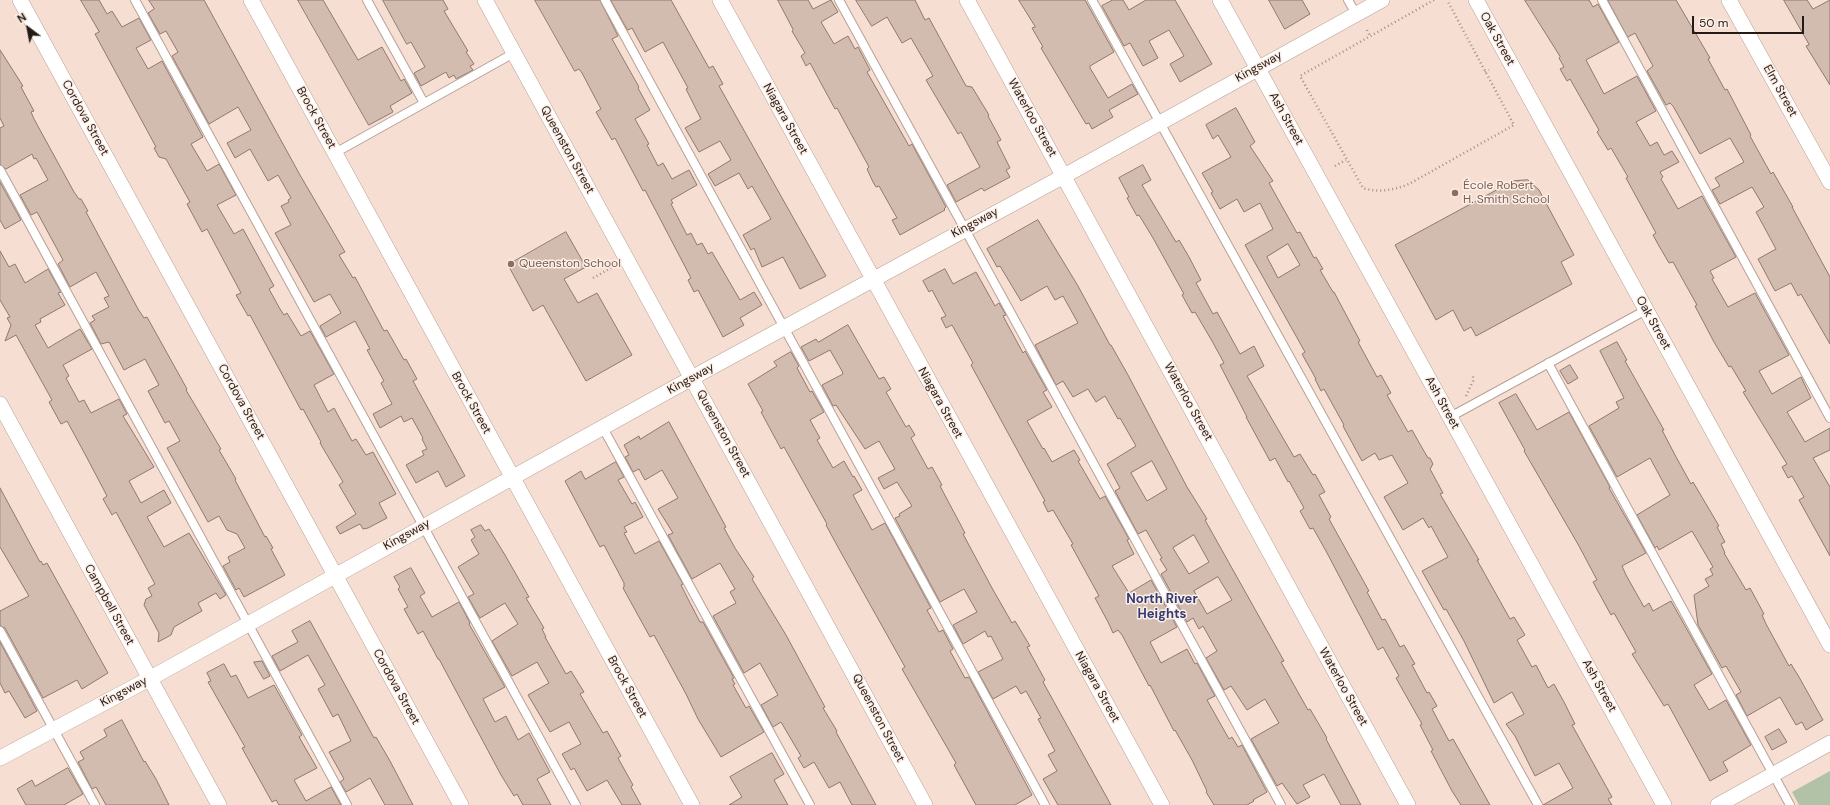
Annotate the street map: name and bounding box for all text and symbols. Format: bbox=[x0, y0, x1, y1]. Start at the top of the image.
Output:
north arrow bbox=[8, 8, 48, 48]
scale bar bbox=[1694, 8, 1806, 34]
text: N bbox=[15, 10, 29, 26]
street label: Oak Street bbox=[1476, 10, 1518, 68]
text: 50 m bbox=[1699, 15, 1728, 31]
street label: Kingsway bbox=[1233, 48, 1285, 86]
street label: Elm Street bbox=[1760, 62, 1800, 120]
street label: Waterloo Street bbox=[1005, 76, 1059, 160]
street label: Cordova Street bbox=[58, 78, 112, 158]
street label: Niagara Street bbox=[760, 81, 810, 157]
street label: Brock Street bbox=[293, 84, 339, 152]
street label: Ash Street bbox=[1266, 90, 1306, 148]
street label: Queenston Street bbox=[537, 104, 597, 196]
place label: École Robert H. Smith School bbox=[1463, 179, 1550, 207]
marker: École Robert H. Smith School bbox=[1450, 188, 1460, 198]
street label: Kingsway bbox=[949, 205, 1001, 241]
place label: Queenston School bbox=[519, 257, 621, 271]
marker: Queenston School bbox=[506, 259, 516, 269]
street label: Oak Street bbox=[1632, 294, 1674, 352]
street label: Kingsway bbox=[665, 360, 717, 398]
street label: Waterloo Street bbox=[1161, 360, 1215, 444]
street label: Cordova Street bbox=[214, 362, 268, 442]
street label: Niagara Street bbox=[915, 365, 965, 441]
street label: Brock Street bbox=[448, 369, 494, 437]
street label: Ash Street bbox=[1422, 374, 1462, 432]
street label: Queenston Street bbox=[693, 388, 753, 480]
street label: Kingsway bbox=[381, 516, 433, 554]
street label: Campbell Street bbox=[81, 562, 137, 648]
district label: North River Heights bbox=[1126, 592, 1198, 623]
street label: Waterloo Street bbox=[1316, 645, 1370, 729]
street label: Cordova Street bbox=[369, 647, 423, 727]
street label: Niagara Street bbox=[1072, 649, 1122, 725]
street label: Brock Street bbox=[604, 653, 650, 721]
street label: Ash Street bbox=[1579, 657, 1619, 715]
street label: Queenston Street bbox=[849, 671, 907, 765]
street label: Kingsway bbox=[98, 674, 150, 710]

